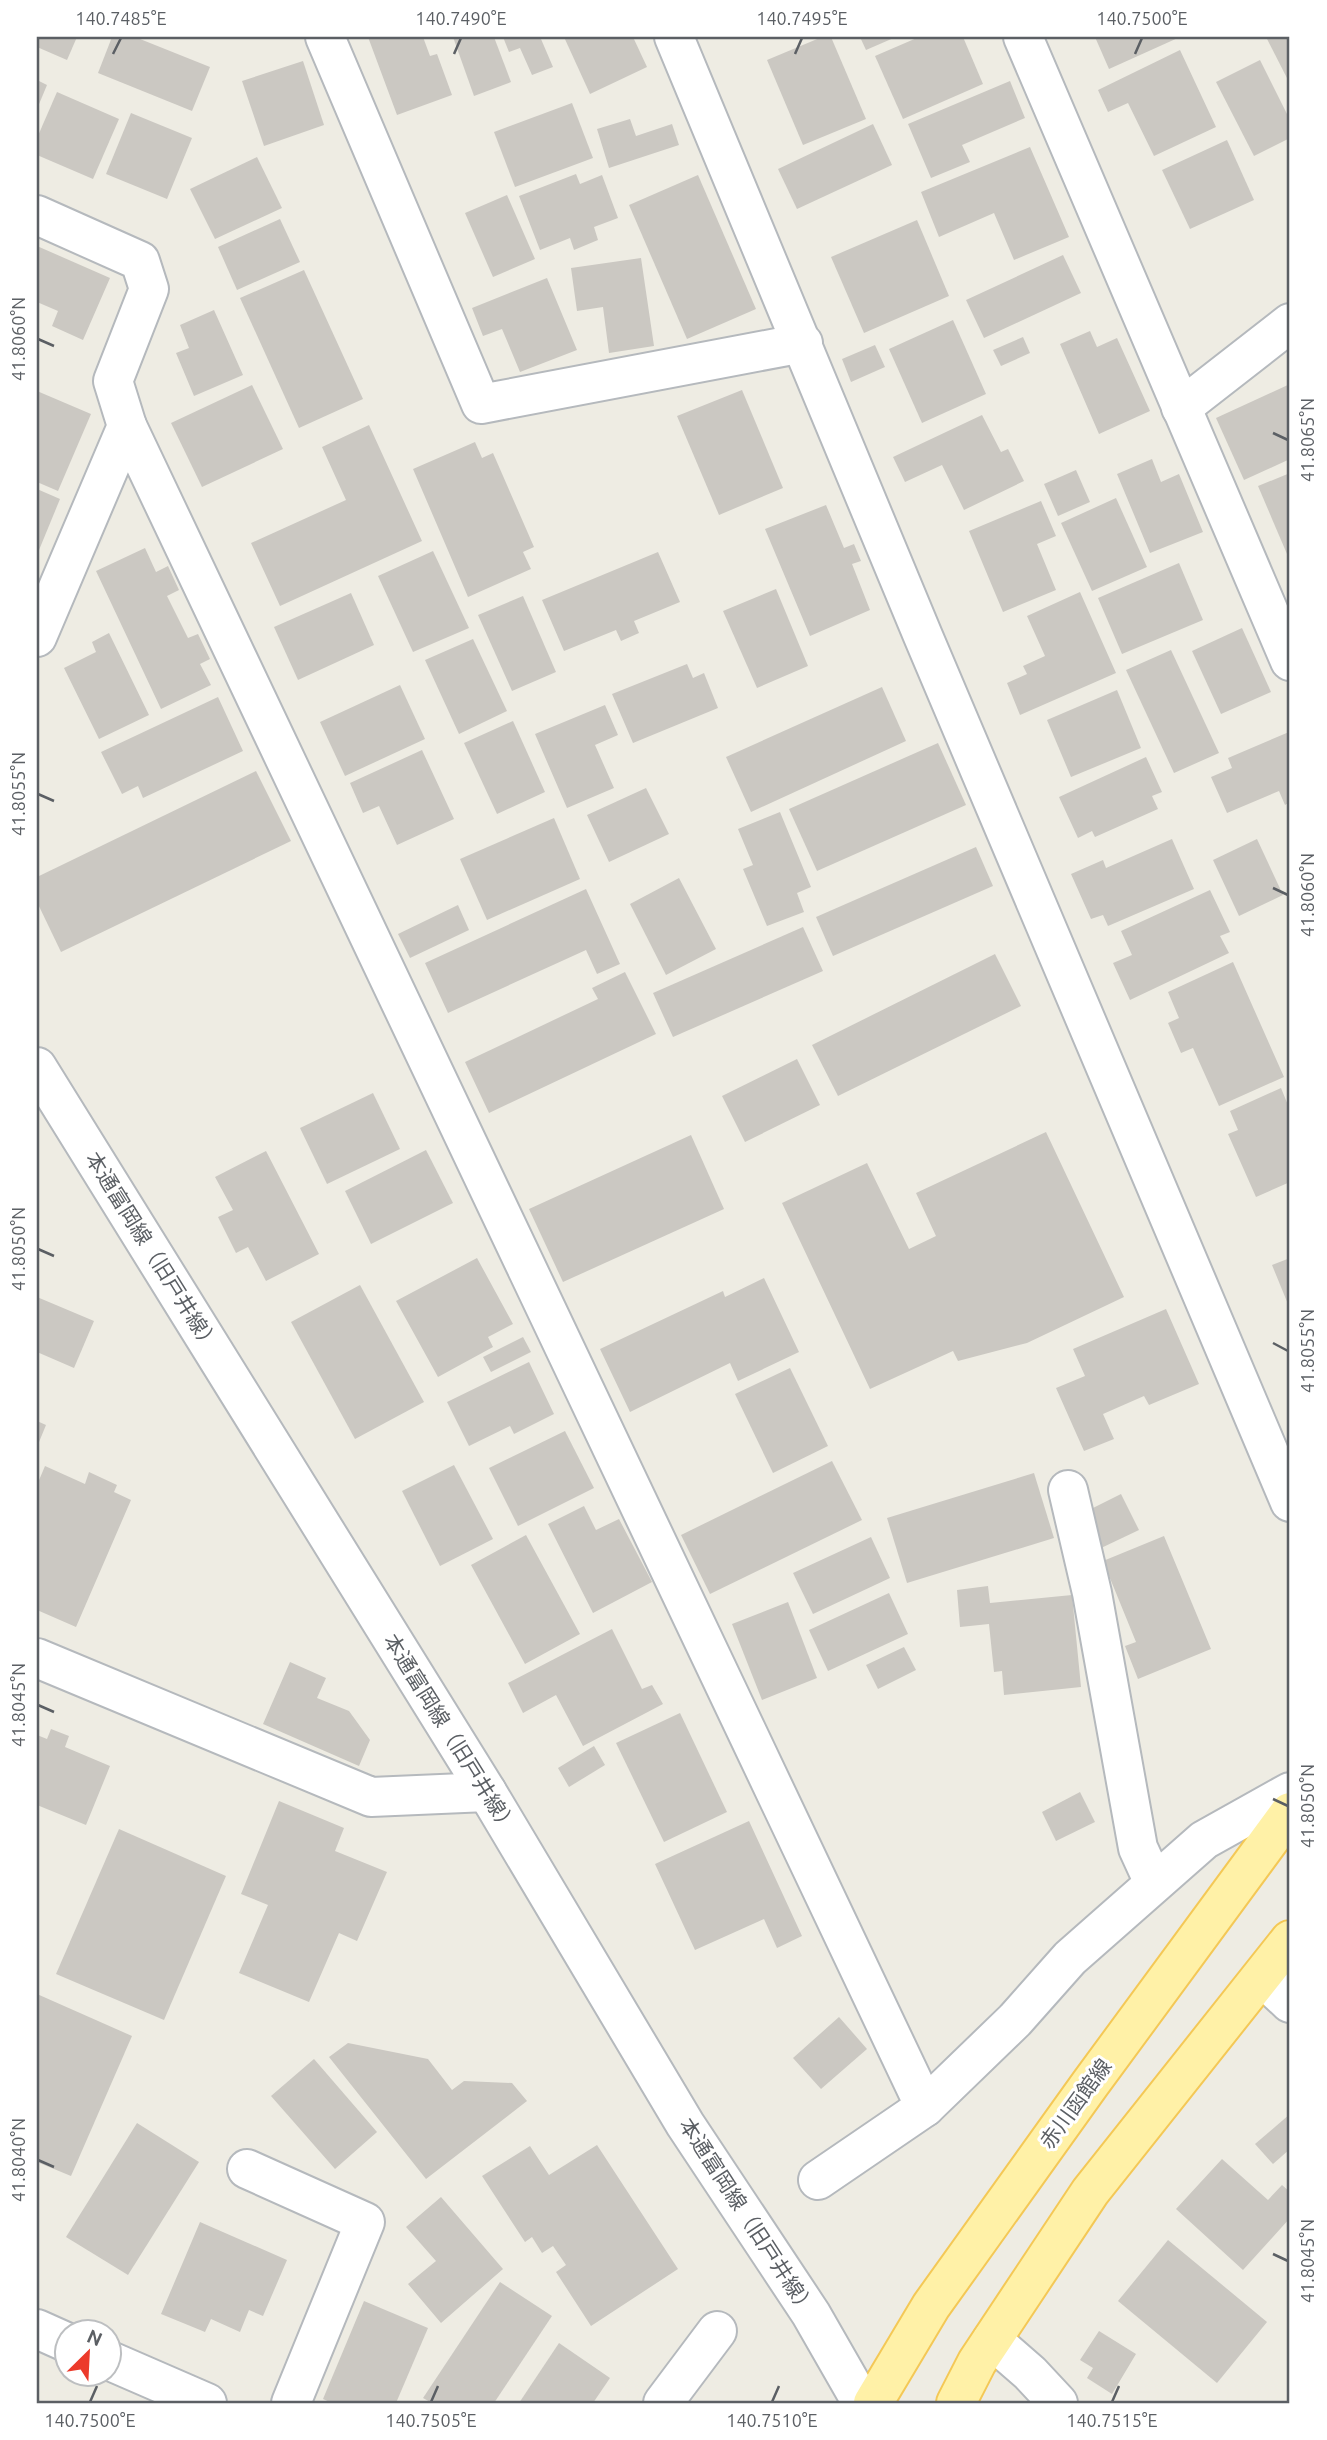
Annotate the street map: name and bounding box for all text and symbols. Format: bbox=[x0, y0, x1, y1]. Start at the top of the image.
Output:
text: 140.7485°E bbox=[75, 8, 167, 28]
text: 140.7490°E bbox=[415, 8, 507, 28]
text: 140.7495°E bbox=[756, 8, 848, 28]
text: 140.7500°E bbox=[1096, 8, 1188, 28]
text: 41.8060°N bbox=[8, 297, 28, 381]
text: 41.8065°N bbox=[1297, 398, 1317, 482]
text: 41.8055°N bbox=[8, 752, 28, 836]
text: 41.8060°N bbox=[1297, 853, 1317, 937]
street label: 本通富岡線（旧戸井線） bbox=[81, 1147, 224, 1356]
text: 41.8050°N bbox=[8, 1207, 28, 1291]
text: 41.8055°N bbox=[1297, 1309, 1317, 1393]
street label: 本通富岡線（旧戸井線） bbox=[379, 1629, 522, 1838]
text: 41.8045°N bbox=[8, 1663, 28, 1747]
text: 41.8050°N bbox=[1297, 1764, 1317, 1848]
street label: 赤川函館線 bbox=[1035, 2054, 1116, 2153]
street label: 本通富岡線（旧戸井線） bbox=[675, 2113, 821, 2320]
text: 41.8040°N bbox=[8, 2118, 28, 2202]
text: 41.8045°N bbox=[1297, 2219, 1317, 2303]
north arrow bbox=[52, 2318, 122, 2388]
text: N bbox=[84, 2325, 106, 2350]
text: 140.7500°E bbox=[44, 2410, 136, 2430]
text: 140.7505°E bbox=[385, 2410, 477, 2430]
text: 140.7510°E bbox=[726, 2410, 818, 2430]
text: 140.7515°E bbox=[1066, 2410, 1158, 2430]

